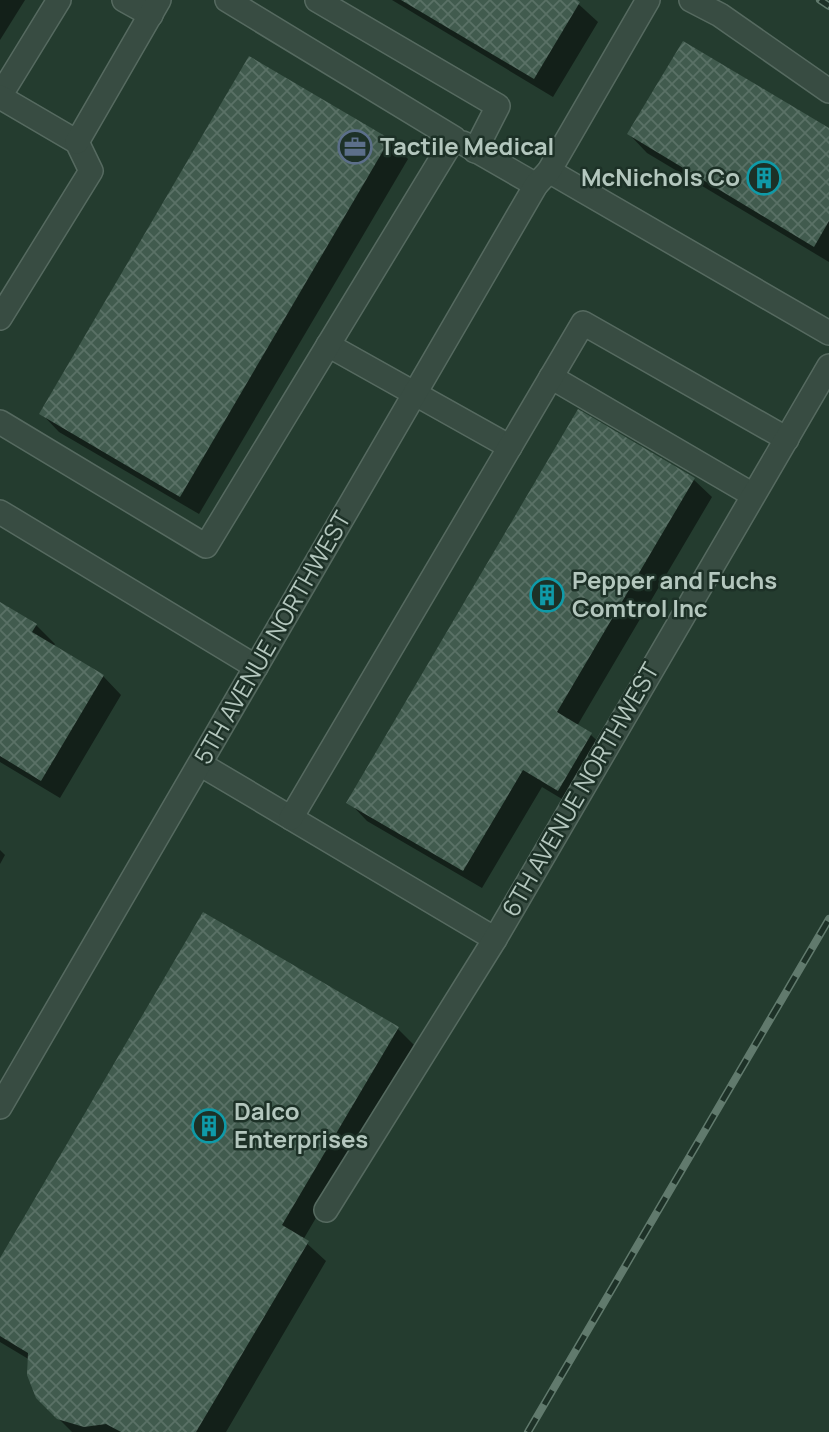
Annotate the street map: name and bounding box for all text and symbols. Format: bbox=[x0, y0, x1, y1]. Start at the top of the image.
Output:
office icon: Tactile Medical bbox=[336, 128, 374, 166]
place label: Tactile Medical bbox=[380, 129, 554, 162]
building icon: McNichols Co bbox=[745, 159, 783, 197]
place label: McNichols Co bbox=[581, 160, 740, 193]
street label: 5TH AVENUE NORTHWEST bbox=[186, 504, 358, 770]
place label: Pepper and Fuchs Comtrol Inc bbox=[572, 563, 777, 624]
building icon: Pepper and Fuchs Comtrol Inc bbox=[528, 576, 566, 614]
street label: 6TH AVENUE NORTHWEST bbox=[493, 656, 666, 922]
place label: Dalco Enterprises bbox=[234, 1094, 368, 1155]
building icon: Dalco Enterprises bbox=[190, 1107, 228, 1145]

